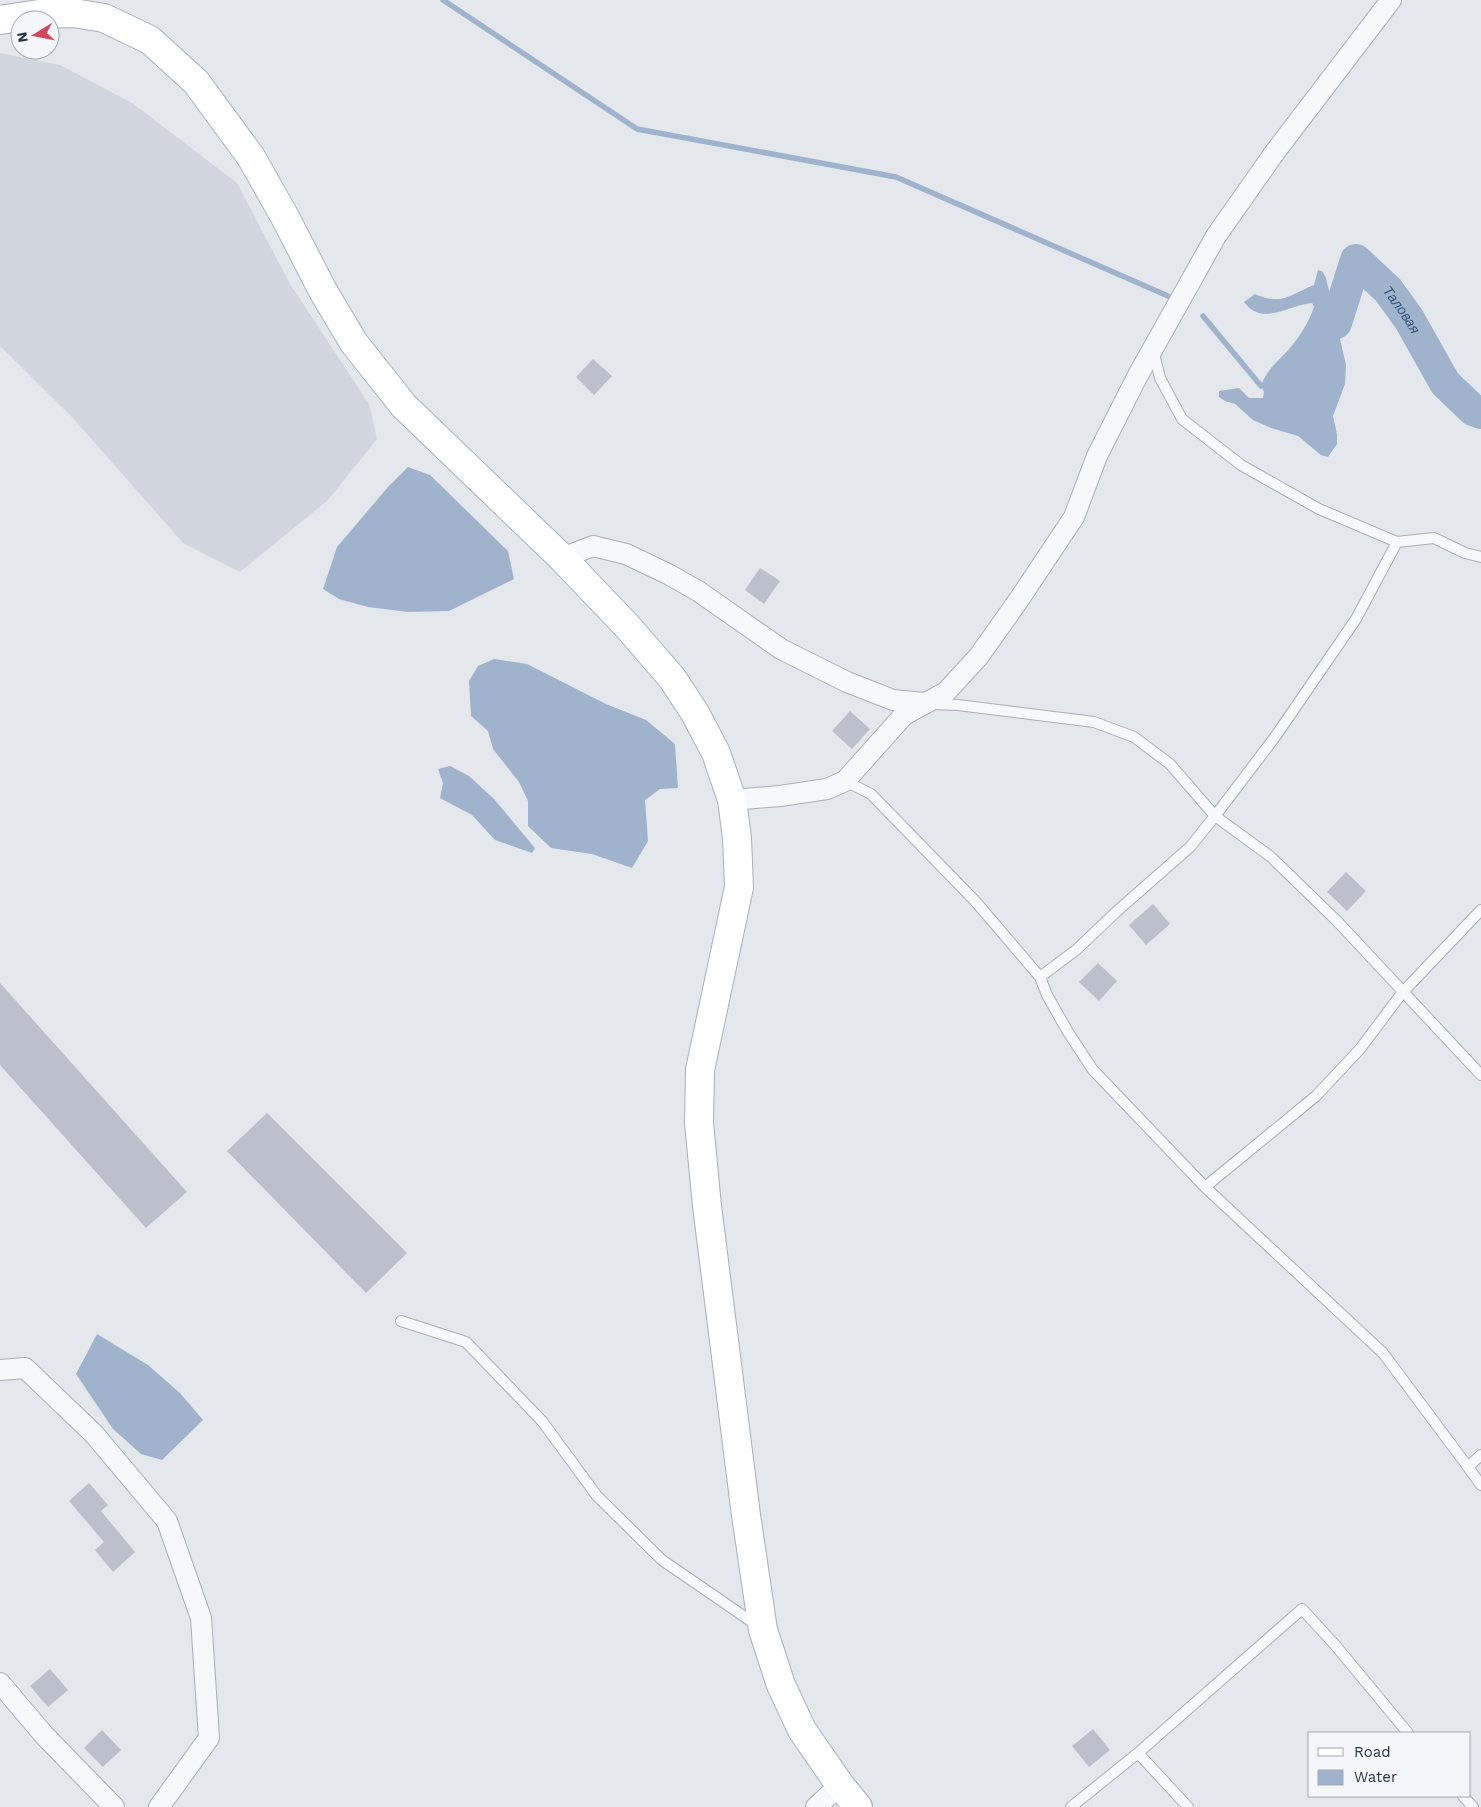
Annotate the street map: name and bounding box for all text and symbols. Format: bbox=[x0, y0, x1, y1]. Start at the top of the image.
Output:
north arrow bbox=[10, 10, 60, 60]
text: N bbox=[13, 31, 31, 44]
water label: Таловая bbox=[1380, 283, 1424, 337]
legend bbox=[1308, 1732, 1471, 1797]
text: Road bbox=[1354, 1743, 1391, 1761]
text: Water bbox=[1354, 1768, 1397, 1786]

